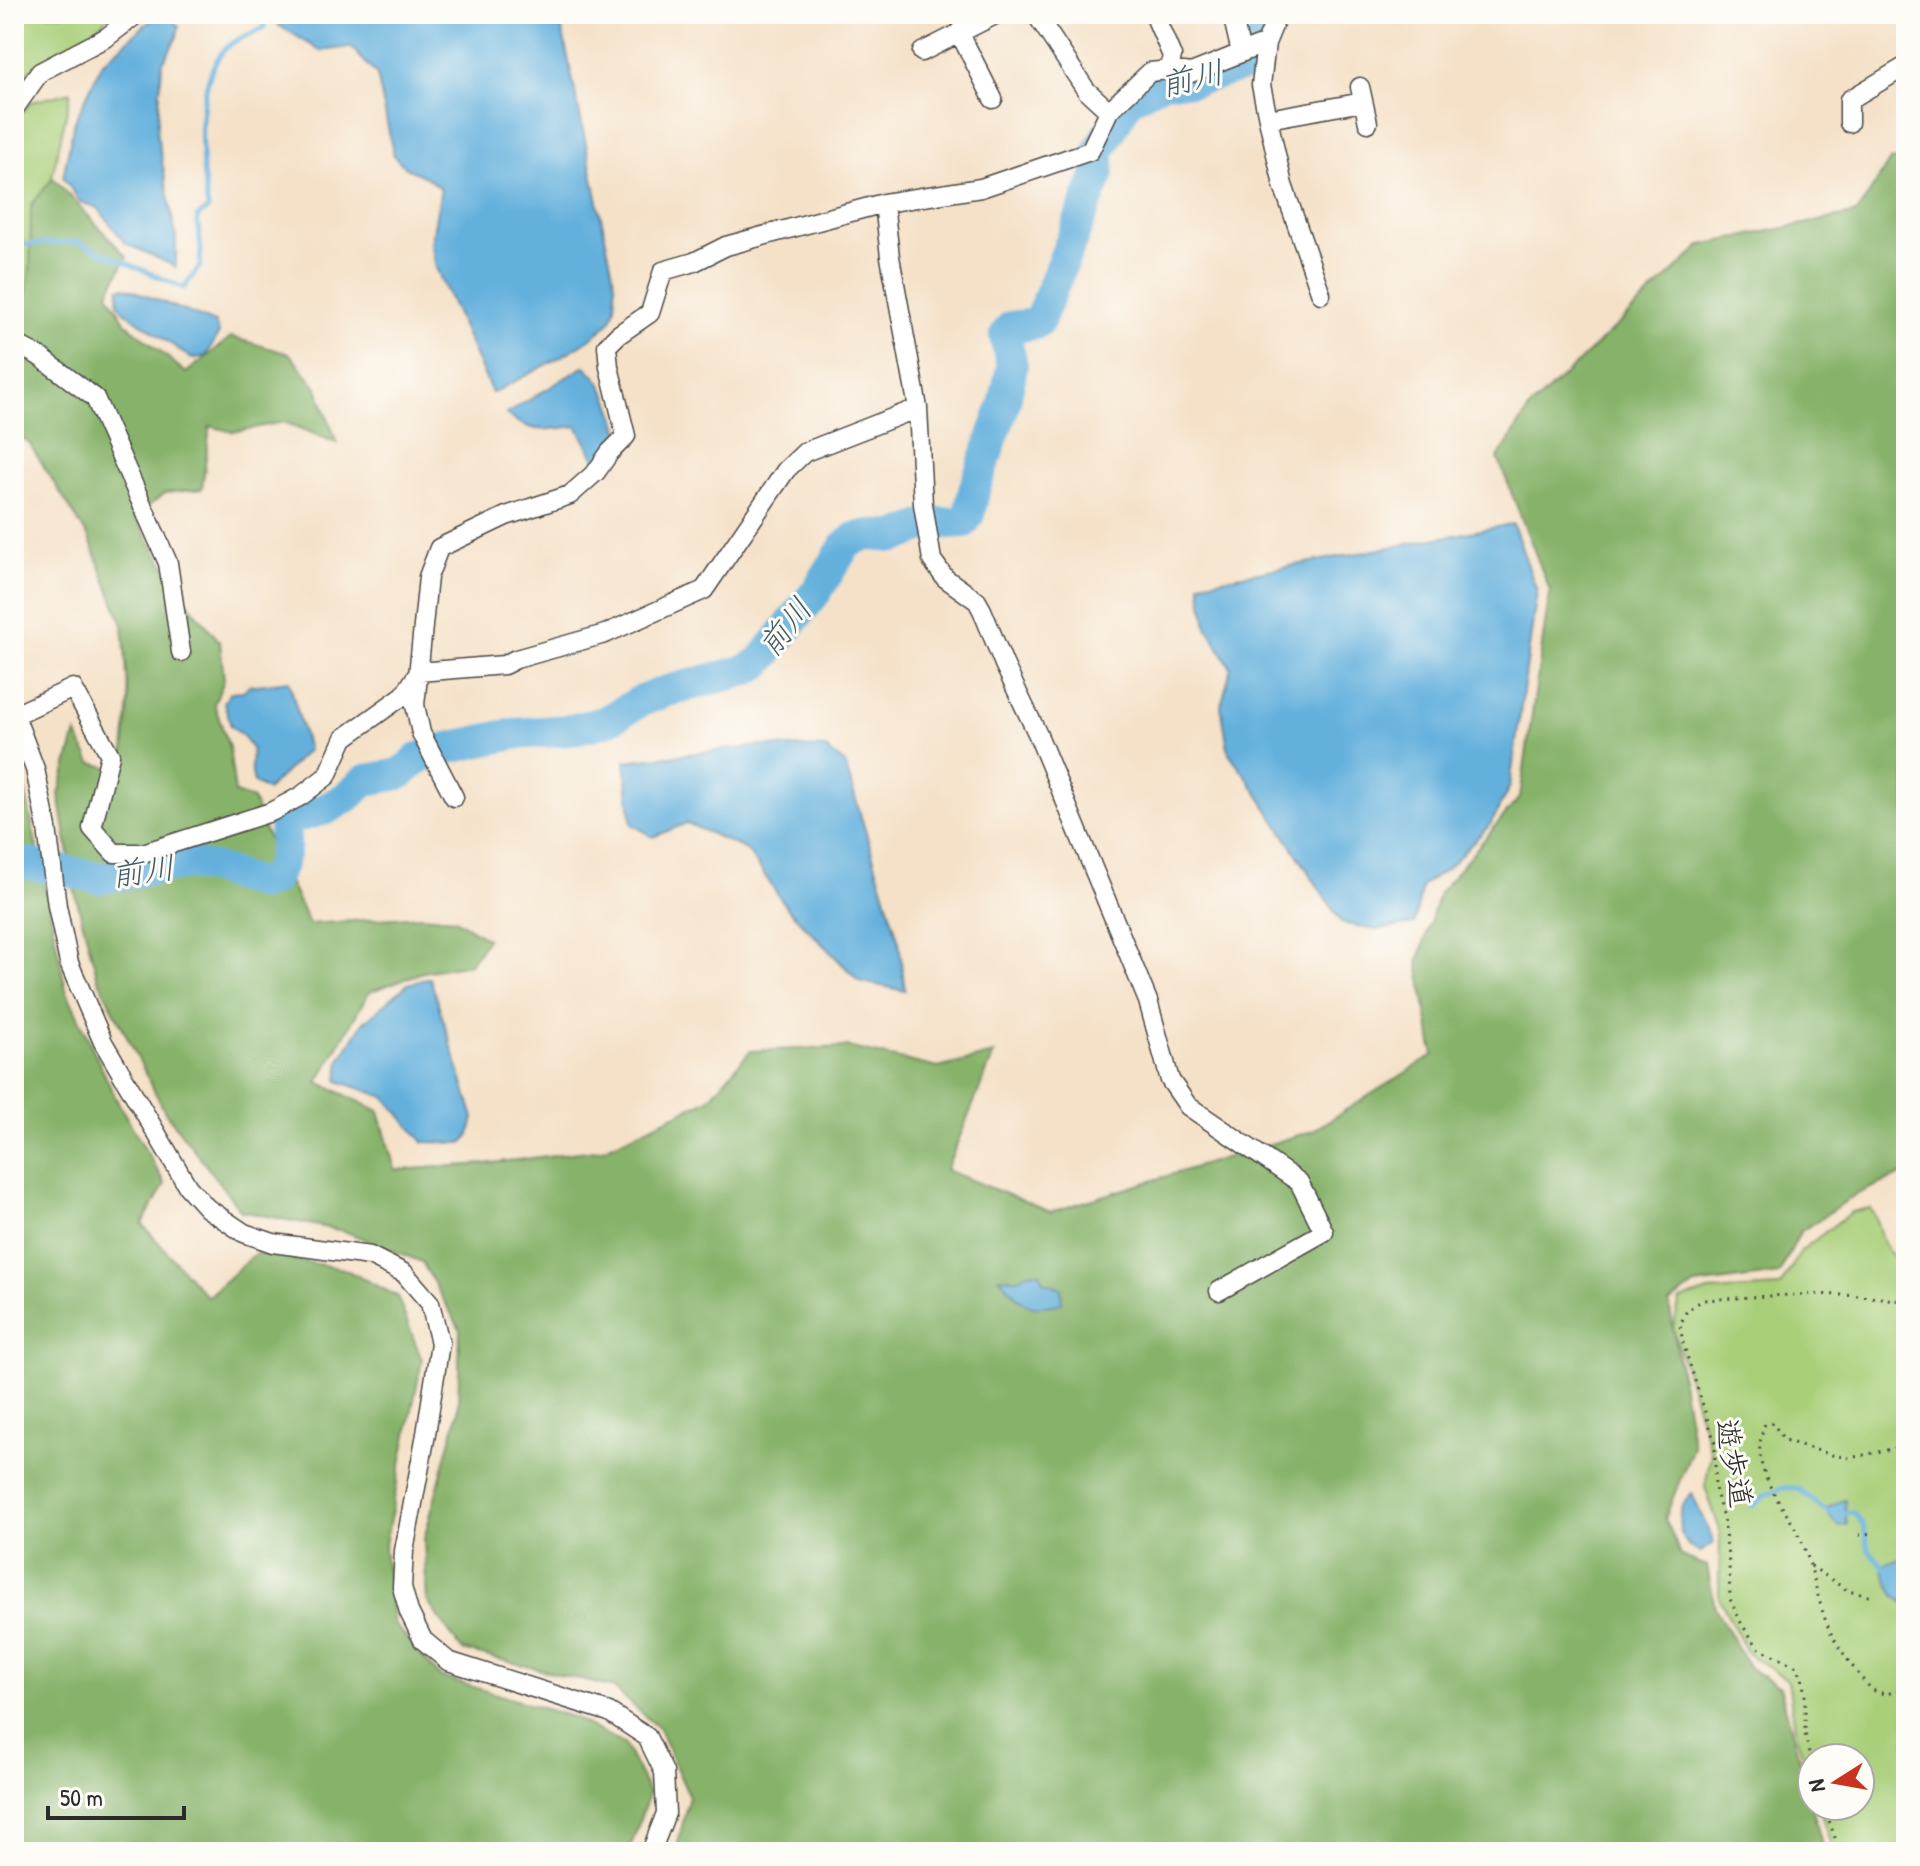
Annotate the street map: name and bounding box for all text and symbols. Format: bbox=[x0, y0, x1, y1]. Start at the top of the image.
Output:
water label: 前川 bbox=[1156, 49, 1228, 106]
water label: 前川 bbox=[748, 588, 821, 665]
water label: 前川 bbox=[108, 845, 178, 896]
street label: 遊歩道 bbox=[1707, 1415, 1762, 1511]
north arrow bbox=[1796, 1742, 1876, 1822]
scale bar bbox=[48, 1770, 184, 1820]
text: N bbox=[1800, 1777, 1832, 1794]
text: 50 m bbox=[60, 1781, 103, 1813]

